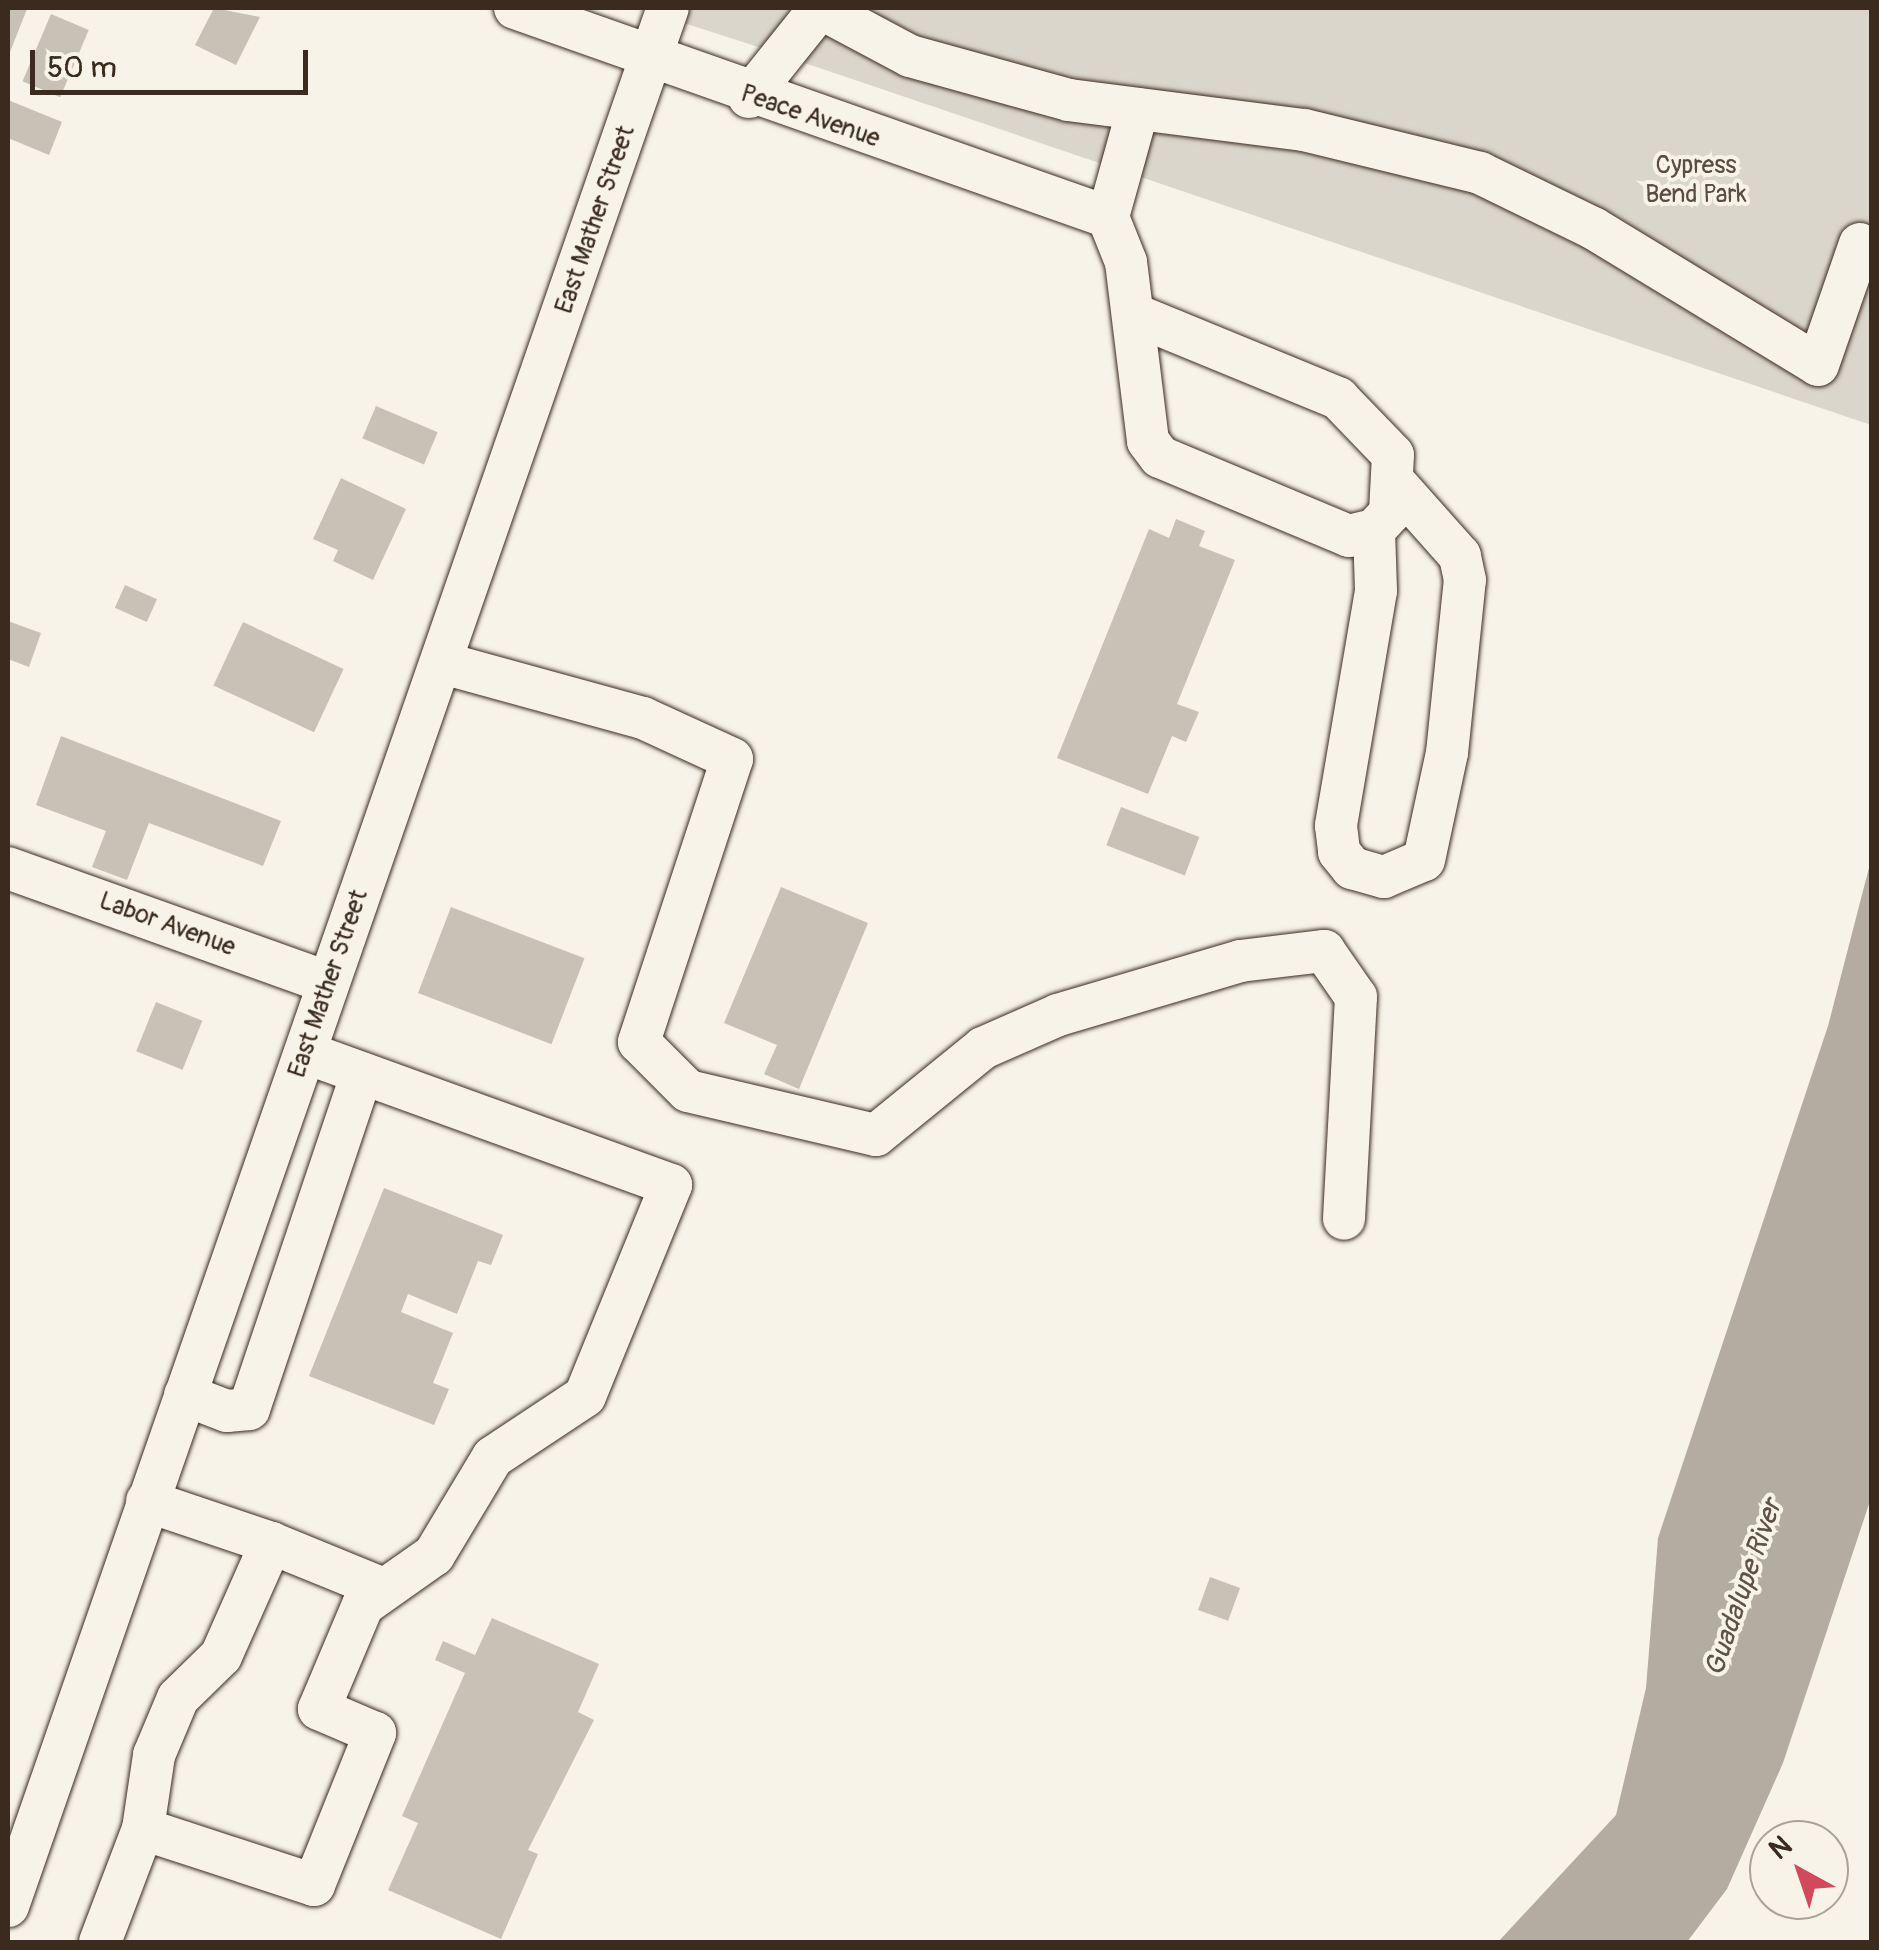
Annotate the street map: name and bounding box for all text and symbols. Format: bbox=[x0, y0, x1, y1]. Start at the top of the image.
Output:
scale bar bbox=[35, 30, 312, 92]
text: 50 m bbox=[47, 49, 117, 86]
street label: Peace Avenue bbox=[737, 79, 883, 155]
street label: East Mather Street bbox=[550, 122, 642, 318]
park label: Cypress Bend Park bbox=[1645, 152, 1747, 211]
street label: East Mather Street bbox=[283, 886, 375, 1082]
street label: Labor Avenue bbox=[95, 887, 239, 963]
water label: Guadalupe River bbox=[1698, 1495, 1790, 1681]
north arrow bbox=[1749, 1820, 1849, 1920]
text: N bbox=[1762, 1829, 1799, 1868]

